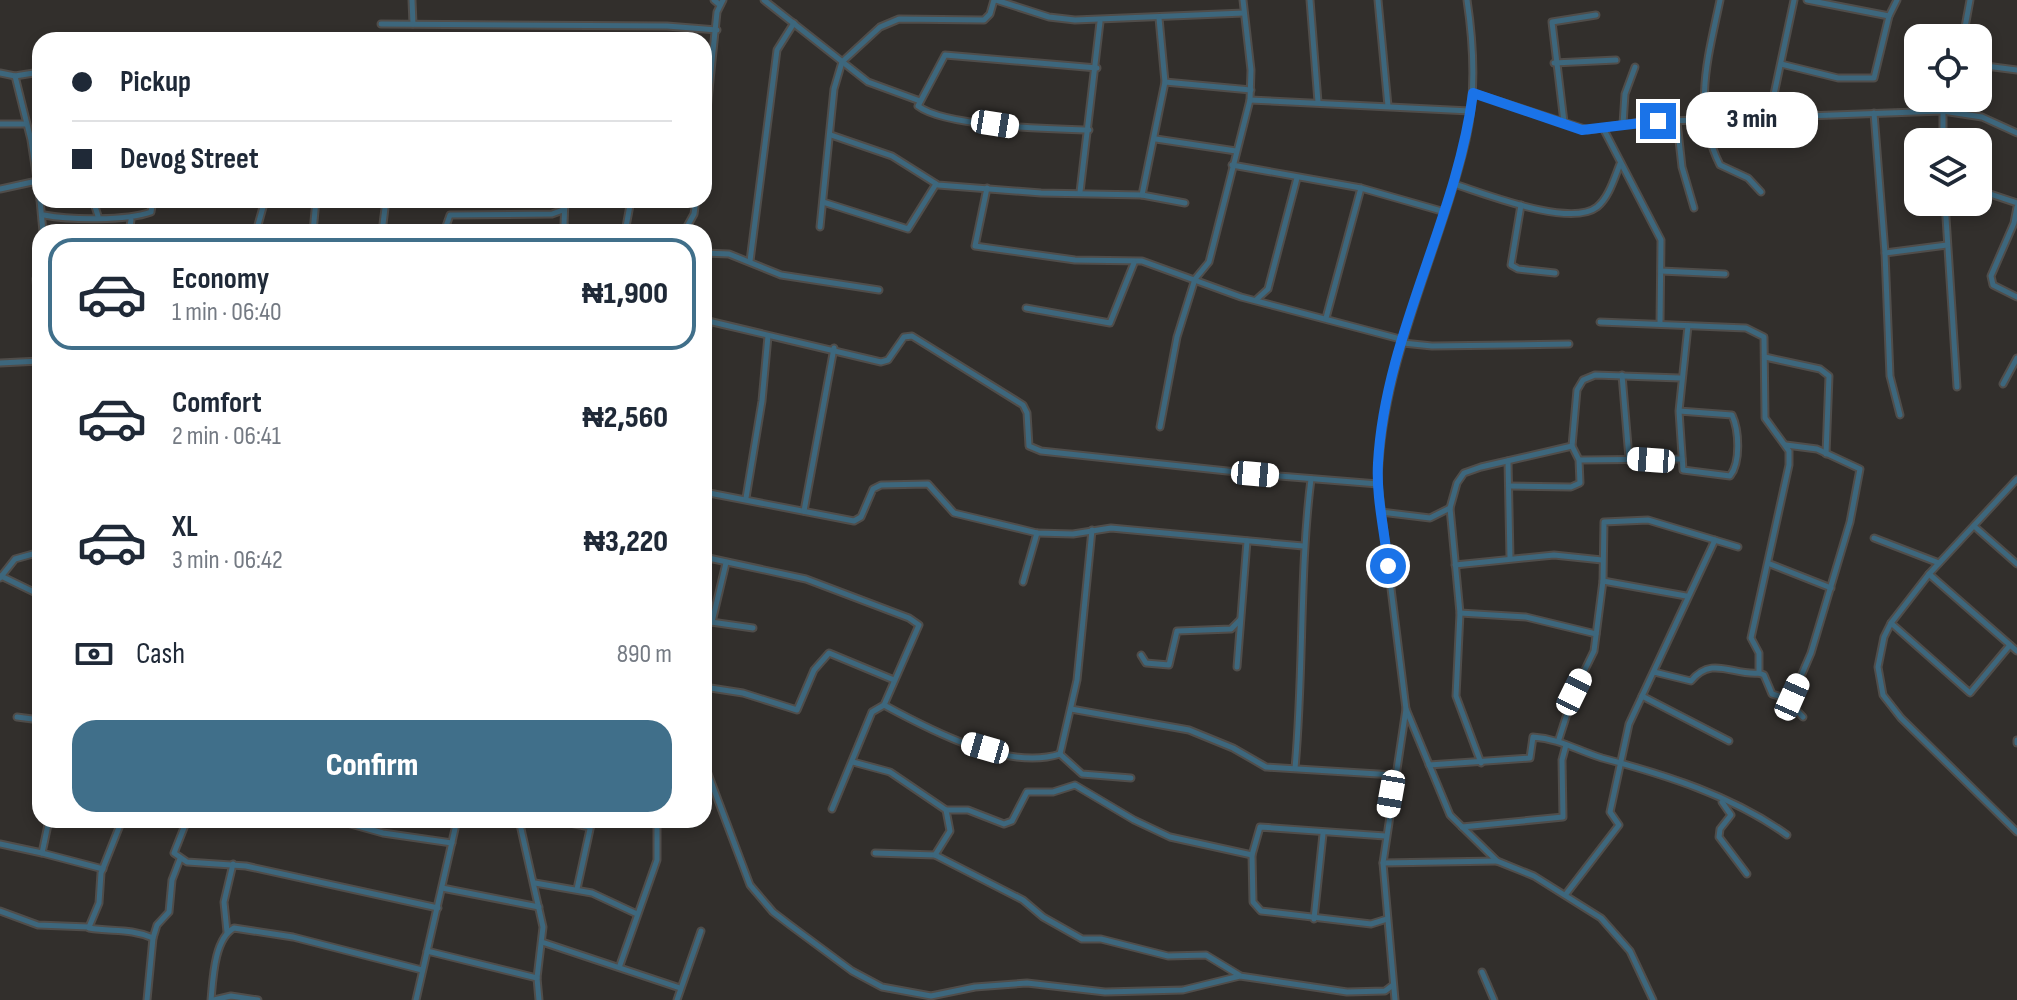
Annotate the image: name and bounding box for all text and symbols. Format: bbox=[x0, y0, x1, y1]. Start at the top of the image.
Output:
map controls bbox=[1904, 24, 1992, 216]
button: locate bbox=[1904, 24, 1992, 112]
text: Pickup bbox=[120, 64, 191, 100]
callout: 3 min bbox=[1686, 93, 1818, 149]
route end bbox=[1640, 103, 1676, 139]
text: 3 min bbox=[1727, 104, 1777, 135]
car bbox=[969, 108, 1021, 140]
button: layers bbox=[1904, 128, 1992, 216]
text: Devog Street bbox=[120, 141, 259, 177]
icon: car bbox=[76, 258, 148, 330]
text: Economy bbox=[172, 261, 269, 297]
text: ₦1,900 bbox=[582, 276, 668, 312]
text: 1 min · 06:40 bbox=[172, 297, 282, 328]
icon: car bbox=[76, 382, 148, 454]
text: Comfort bbox=[172, 385, 262, 421]
text: ₦2,560 bbox=[582, 400, 668, 436]
text: 2 min · 06:41 bbox=[172, 421, 281, 452]
car bbox=[1626, 446, 1676, 474]
car bbox=[1230, 460, 1280, 488]
icon: car bbox=[76, 506, 148, 578]
text: XL bbox=[172, 509, 198, 545]
text: ₦3,220 bbox=[583, 524, 668, 560]
text: 3 min · 06:42 bbox=[172, 545, 283, 576]
route start bbox=[1370, 548, 1406, 584]
icon: cash bbox=[72, 632, 116, 676]
text: Cash bbox=[136, 636, 185, 672]
text: 890 m bbox=[617, 639, 672, 670]
car bbox=[1553, 665, 1595, 719]
car bbox=[1771, 670, 1813, 724]
button: Confirm bbox=[72, 720, 672, 812]
car bbox=[959, 730, 1011, 766]
car bbox=[1375, 768, 1407, 820]

